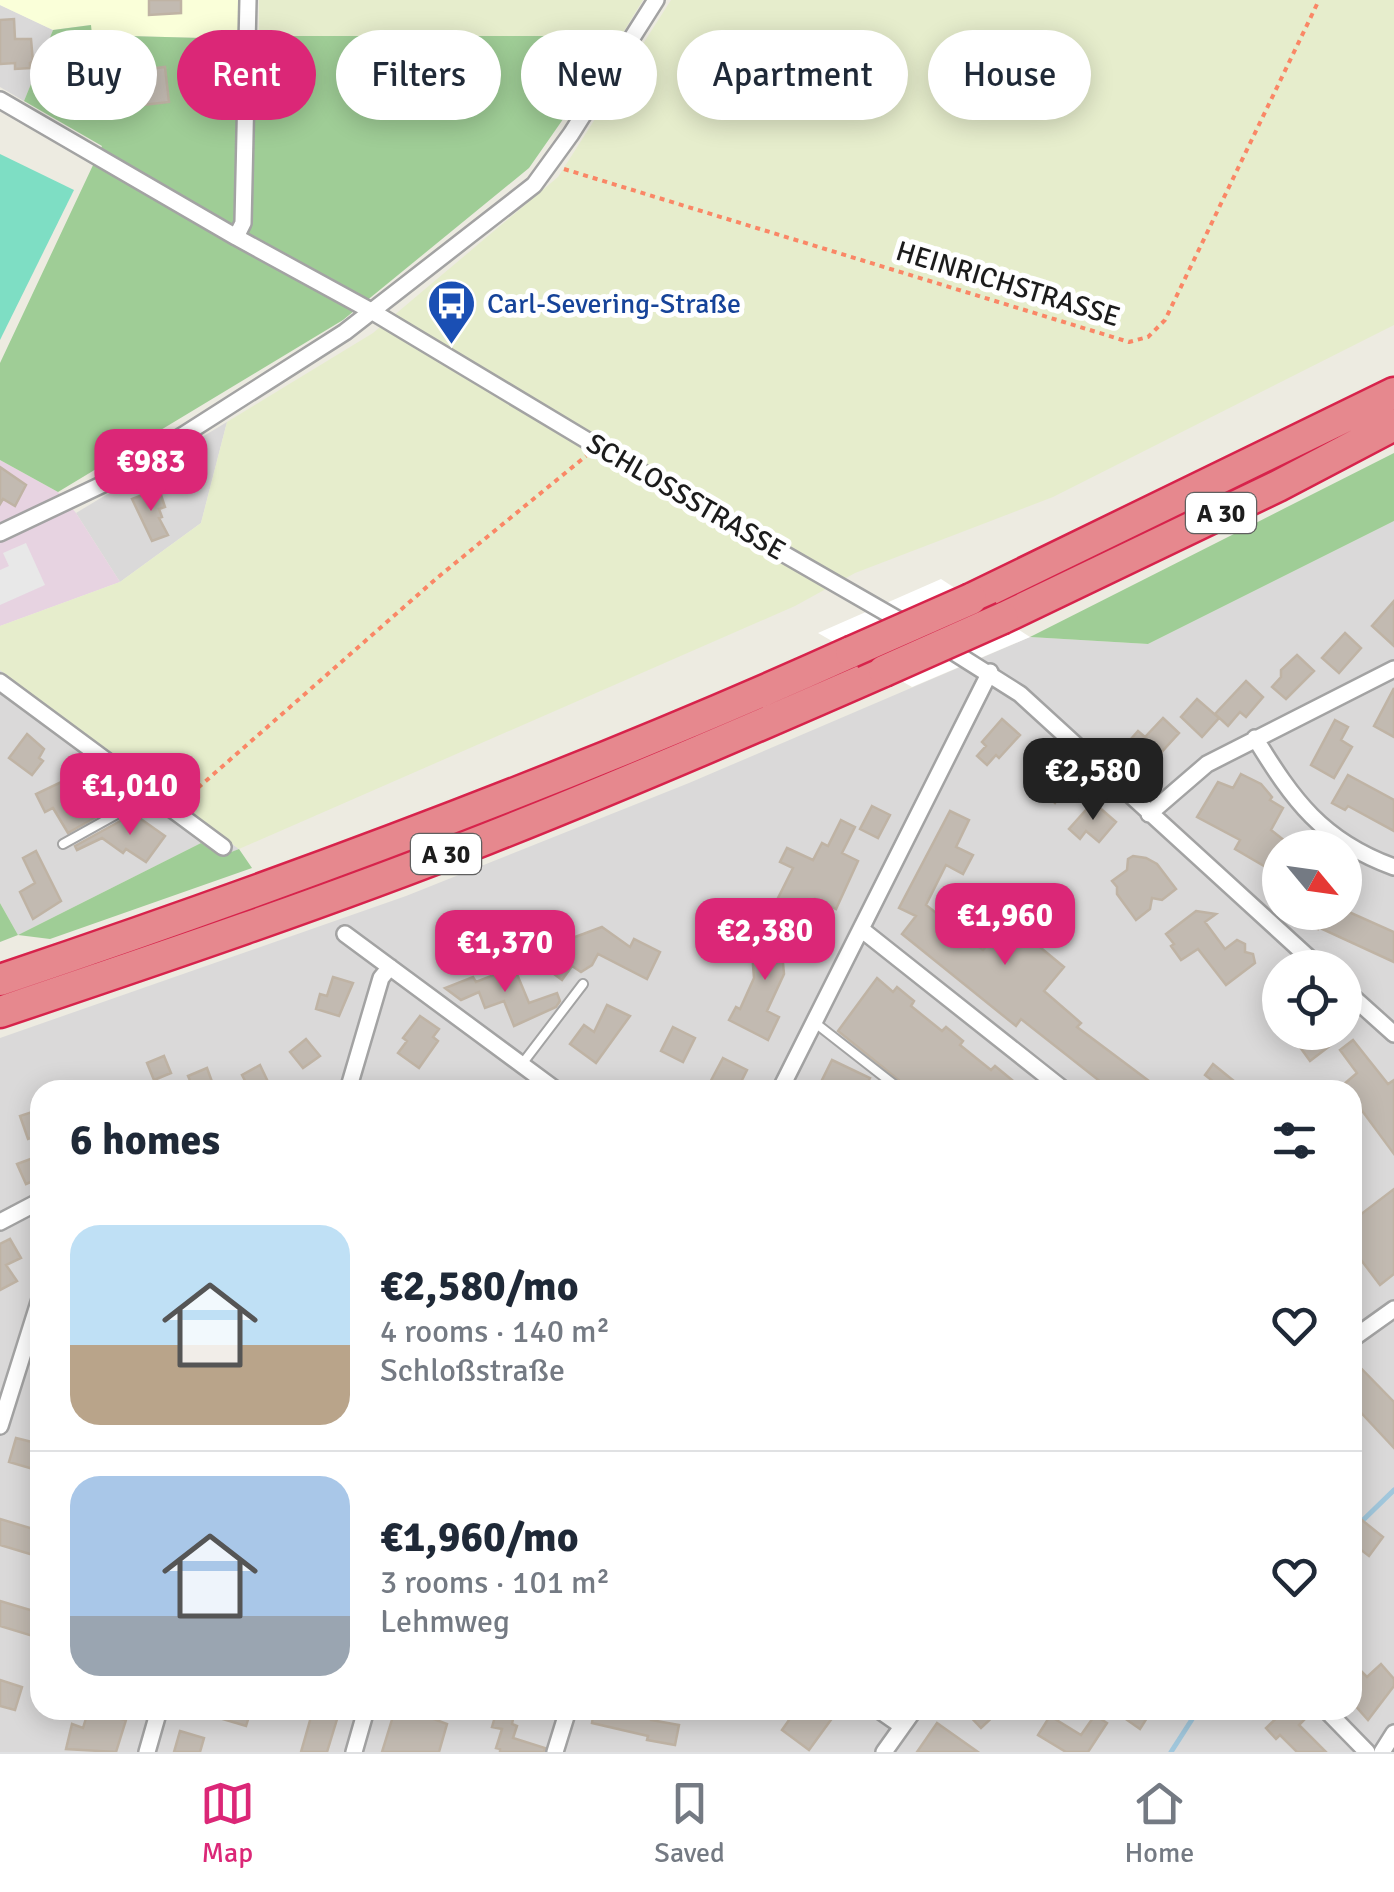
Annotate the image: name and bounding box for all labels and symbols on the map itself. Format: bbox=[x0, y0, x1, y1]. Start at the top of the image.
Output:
street label: HEINRICHSTRASSE bbox=[892, 234, 1124, 334]
bus stop icon: Carl-Severing-Straße bbox=[426, 278, 478, 346]
place label: Carl-Severing-Straße bbox=[487, 287, 741, 321]
street label: SCHLOSSSTRASSE bbox=[580, 426, 792, 568]
pin: €983 bbox=[92, 429, 210, 514]
road number: A 30 bbox=[1186, 493, 1256, 533]
pin: €2,580 bbox=[1012, 738, 1174, 823]
pin: €1,010 bbox=[49, 753, 211, 838]
north arrow bbox=[1262, 830, 1362, 930]
road number: A 30 bbox=[411, 834, 481, 874]
pin: €1,960 bbox=[924, 883, 1086, 968]
pin: €2,380 bbox=[684, 898, 846, 983]
pin: €1,370 bbox=[424, 910, 586, 995]

